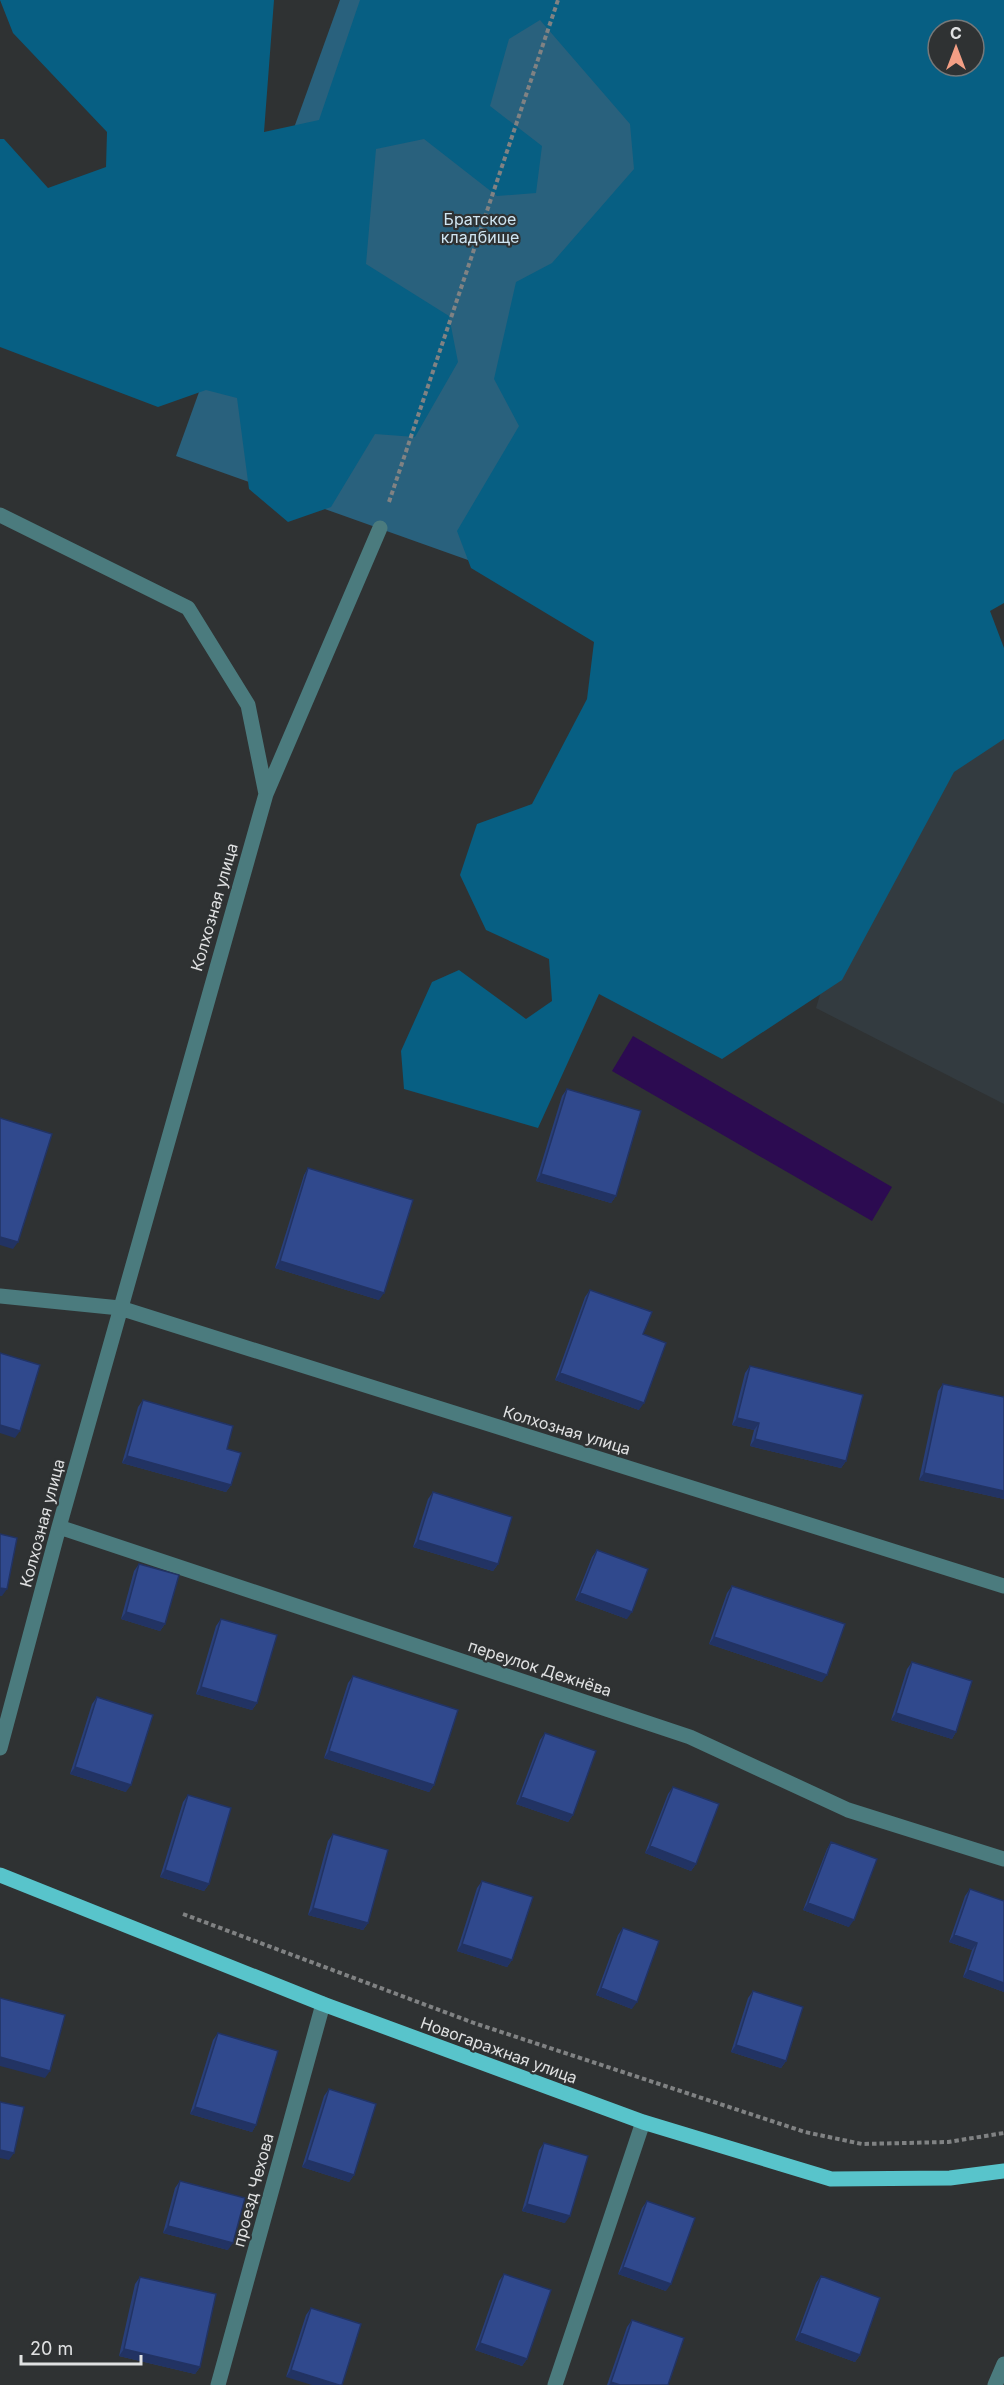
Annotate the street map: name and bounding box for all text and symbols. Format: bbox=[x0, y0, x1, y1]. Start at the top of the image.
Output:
north arrow bbox=[926, 18, 986, 78]
text: С bbox=[950, 23, 962, 43]
park label: Братское кладбище bbox=[441, 209, 519, 247]
street label: Колхозная улица bbox=[186, 841, 242, 973]
street label: Колхозная улица bbox=[501, 1401, 633, 1459]
street label: Колхозная улица bbox=[15, 1457, 69, 1589]
street label: переулок Дежнёва bbox=[466, 1635, 614, 1701]
street label: Новогаражная улица bbox=[418, 2012, 580, 2088]
street label: проезд Чехова bbox=[228, 2131, 278, 2249]
scale bar bbox=[21, 2328, 141, 2366]
text: 20 m bbox=[30, 2338, 73, 2359]

